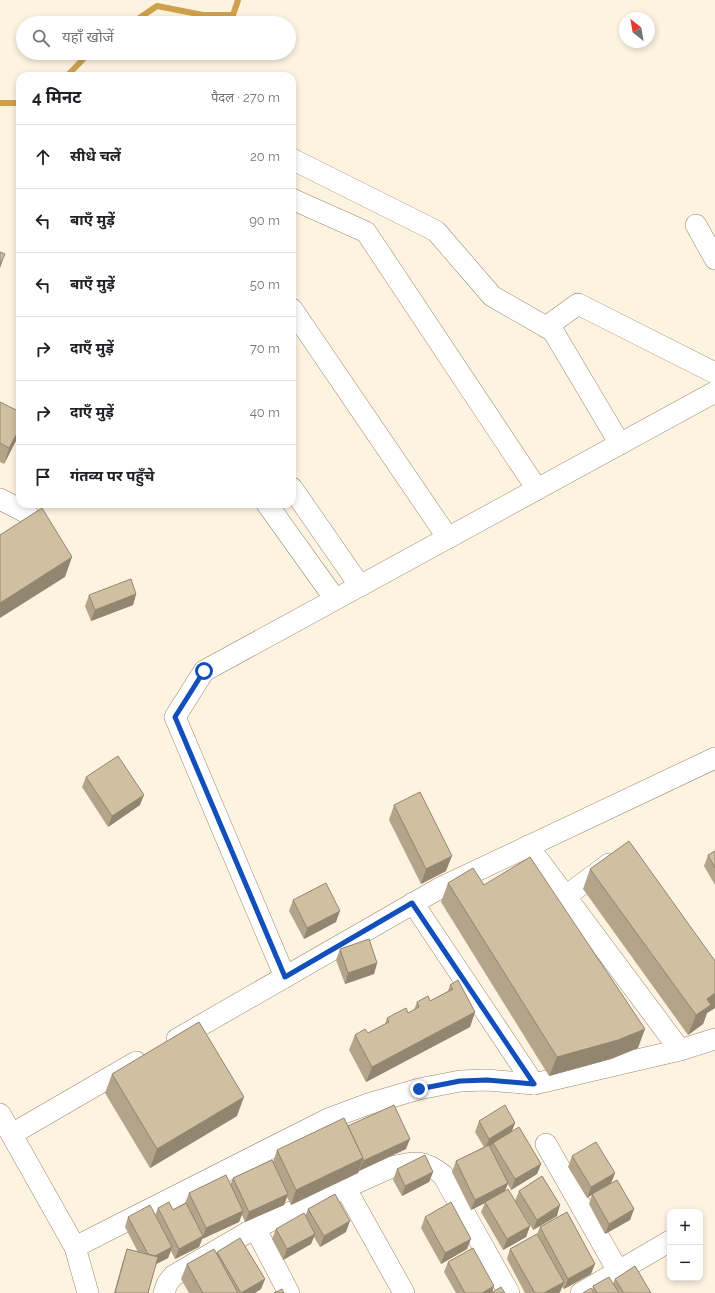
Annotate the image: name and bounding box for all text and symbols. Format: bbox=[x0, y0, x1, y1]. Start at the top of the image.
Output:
north arrow bbox=[619, 12, 655, 48]
search box bbox=[16, 16, 296, 60]
icon: search bbox=[30, 27, 52, 49]
text: यहाँ खोजें bbox=[62, 28, 114, 46]
text: 4 मिनट bbox=[32, 87, 81, 107]
text: पैदल · 270 m bbox=[211, 90, 280, 105]
icon: ahead bbox=[32, 146, 54, 168]
text: सीधे चलें bbox=[70, 147, 121, 165]
text: 20 m bbox=[250, 149, 280, 164]
icon: left bbox=[32, 210, 54, 232]
text: बाएँ मुड़ें bbox=[70, 211, 115, 229]
text: 90 m bbox=[249, 213, 280, 228]
icon: left bbox=[32, 274, 54, 296]
text: बाएँ मुड़ें bbox=[70, 275, 115, 293]
text: 50 m bbox=[250, 277, 280, 292]
icon: right bbox=[32, 338, 54, 360]
text: दाएँ मुड़ें bbox=[70, 339, 114, 357]
text: 70 m bbox=[250, 341, 280, 356]
icon: right bbox=[32, 402, 54, 424]
text: दाएँ मुड़ें bbox=[70, 403, 114, 421]
text: 40 m bbox=[250, 405, 280, 420]
icon: arrive bbox=[32, 466, 54, 488]
text: गंतव्य पर पहुँचे bbox=[70, 467, 154, 485]
route start bbox=[195, 662, 213, 680]
route end bbox=[410, 1080, 428, 1098]
map controls bbox=[667, 1209, 703, 1281]
button: + bbox=[667, 1209, 703, 1245]
button: − bbox=[667, 1245, 703, 1281]

